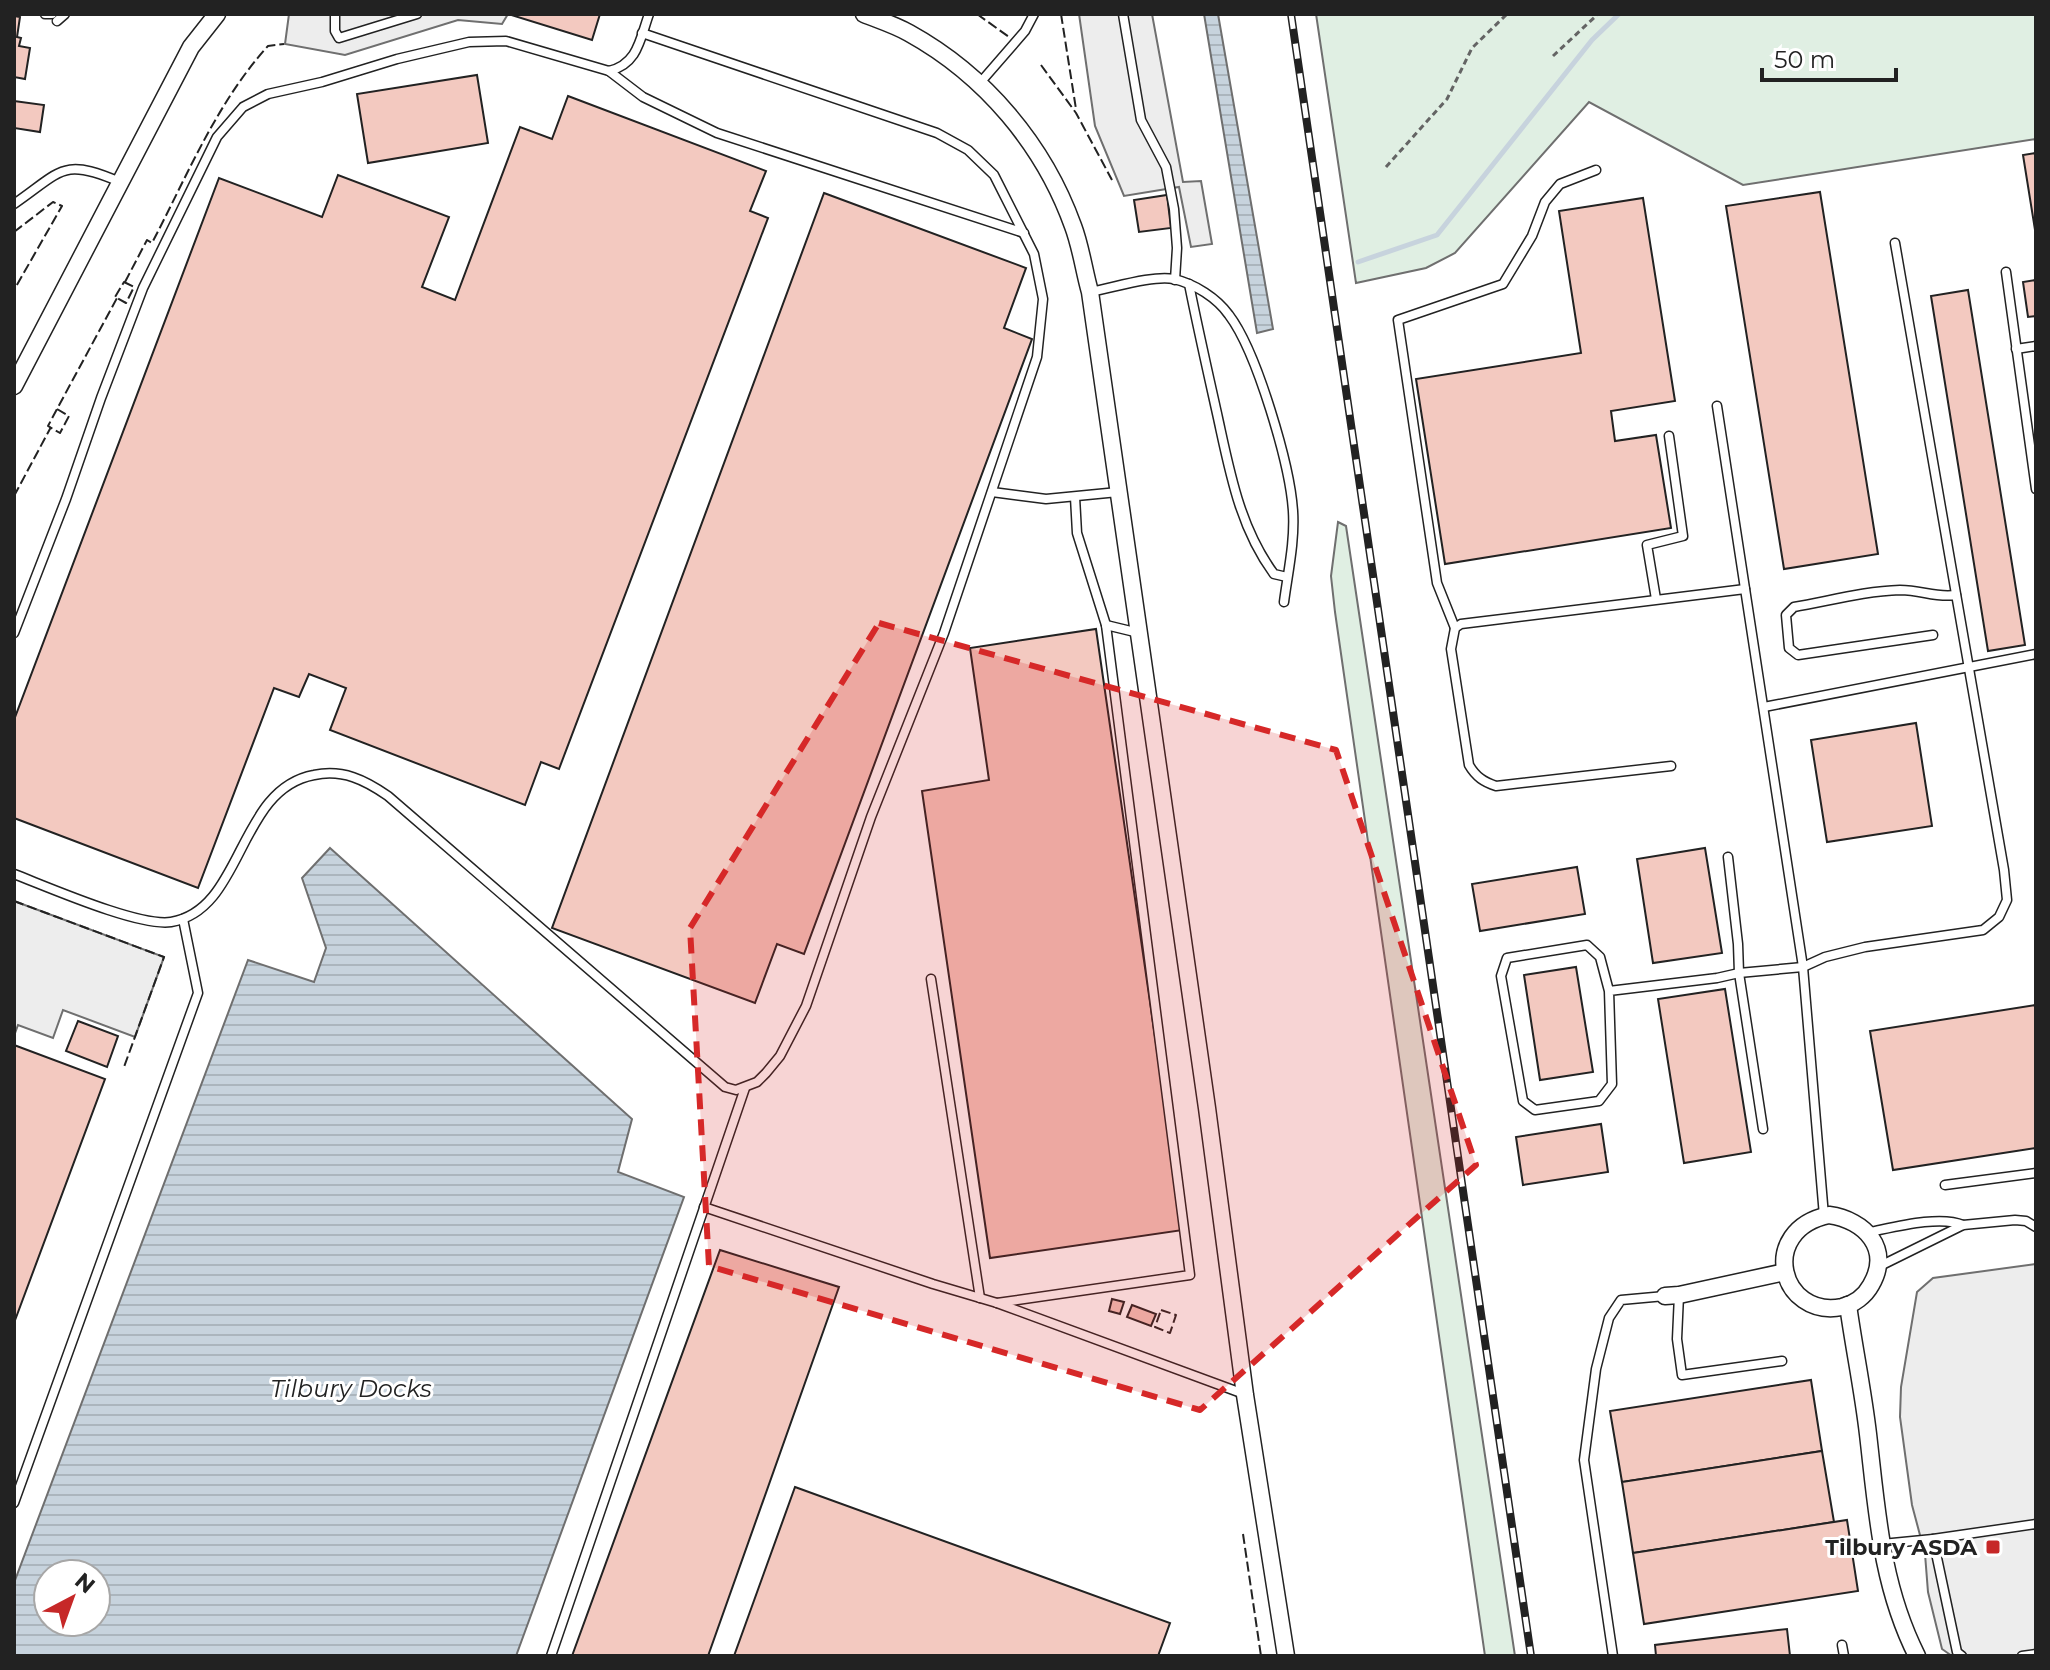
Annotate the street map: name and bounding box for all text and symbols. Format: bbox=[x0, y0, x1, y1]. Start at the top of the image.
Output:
scale bar bbox=[1762, 32, 1896, 82]
text: 50 m bbox=[1774, 45, 1835, 74]
water label: Tilbury Docks bbox=[270, 1374, 432, 1403]
place label: Tilbury ASDA bbox=[1825, 1534, 1978, 1561]
marker: Tilbury ASDA bbox=[1984, 1538, 2002, 1556]
north arrow bbox=[32, 1558, 112, 1638]
text: N bbox=[69, 1567, 100, 1599]

